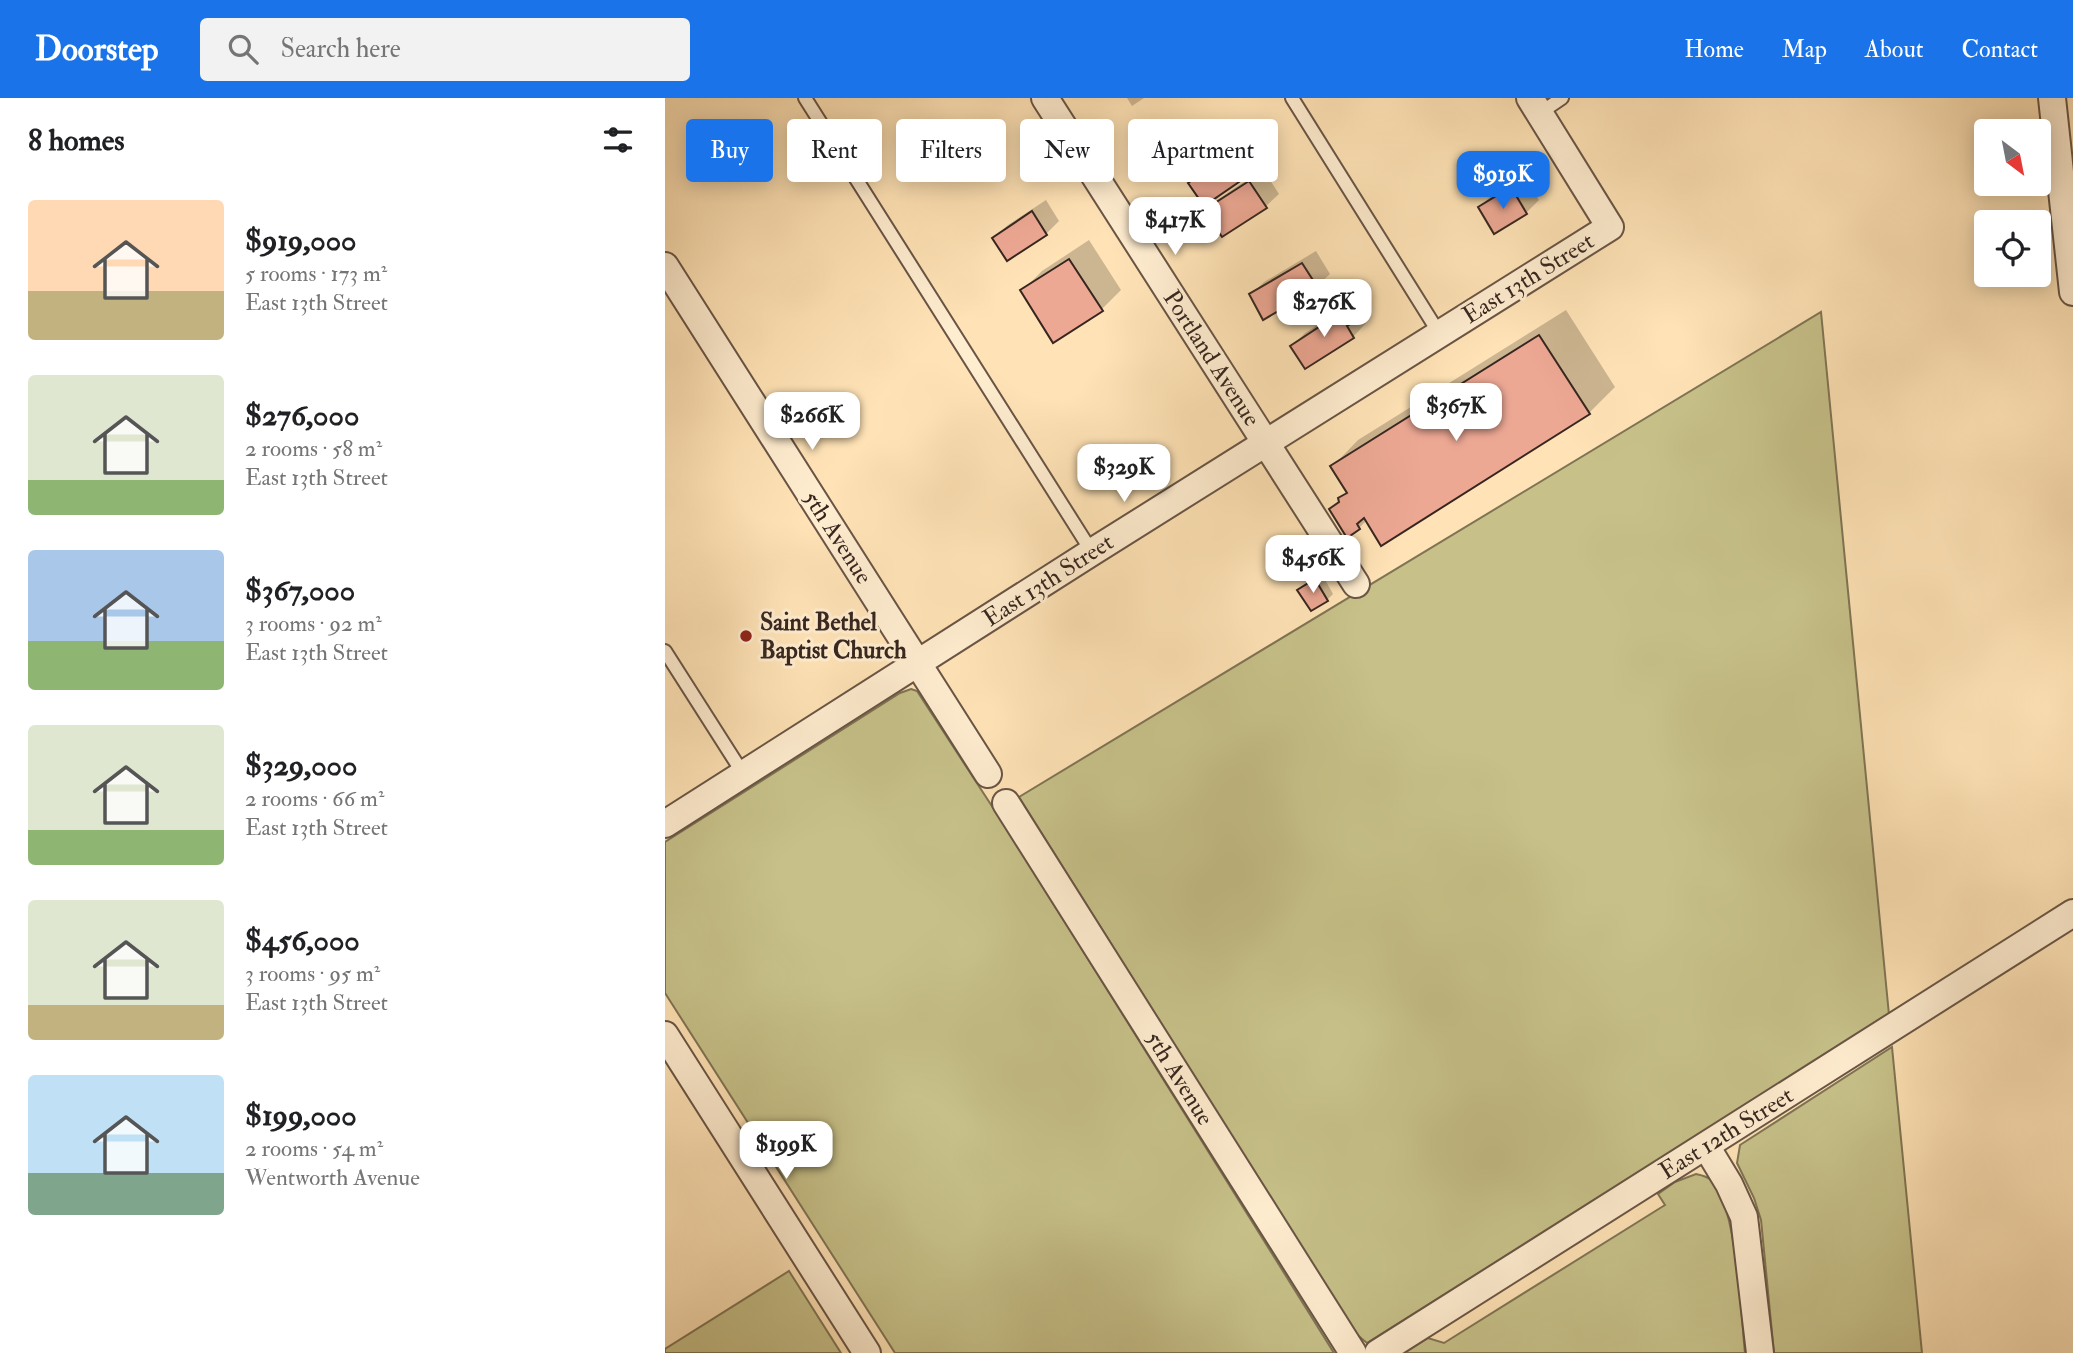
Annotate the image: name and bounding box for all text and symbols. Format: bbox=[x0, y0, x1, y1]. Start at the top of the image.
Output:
search box bbox=[200, 18, 690, 81]
text: Doorstep bbox=[35, 29, 158, 70]
icon: search bbox=[224, 30, 262, 68]
text: Search here bbox=[280, 33, 401, 65]
text: Home bbox=[1684, 34, 1744, 65]
text: Map bbox=[1782, 34, 1827, 65]
text: About bbox=[1865, 34, 1924, 65]
text: Contact bbox=[1962, 34, 2038, 65]
chip: Buy bbox=[686, 119, 773, 182]
chip: Rent bbox=[787, 119, 882, 182]
chip: Filters bbox=[896, 119, 1006, 182]
chip: New bbox=[1020, 119, 1114, 182]
chip: Apartment bbox=[1128, 119, 1278, 182]
north arrow bbox=[1974, 119, 2051, 196]
map controls bbox=[1974, 119, 2051, 287]
icon: filters bbox=[599, 121, 637, 159]
text: 8 homes bbox=[28, 122, 125, 159]
pin: $919K bbox=[1454, 152, 1552, 211]
text: $919K bbox=[1473, 159, 1533, 188]
pin: $417K bbox=[1126, 198, 1224, 257]
text: $417K bbox=[1145, 205, 1205, 234]
button: locate bbox=[1974, 210, 2051, 287]
text: $919,000 bbox=[245, 222, 356, 259]
street label: East 13th Street bbox=[1457, 226, 1600, 331]
icon: home bbox=[84, 228, 168, 312]
text: 5 rooms · 173 m² bbox=[245, 259, 387, 288]
pin: $276K bbox=[1275, 280, 1373, 339]
street label: Portland Avenue bbox=[1156, 284, 1267, 432]
text: $276K bbox=[1293, 287, 1355, 316]
text: East 13th Street bbox=[245, 288, 388, 317]
pin: $367K bbox=[1407, 384, 1505, 443]
text: $367K bbox=[1426, 391, 1486, 420]
pin: $266K bbox=[763, 392, 861, 452]
text: $276,000 bbox=[245, 397, 359, 434]
text: $266K bbox=[780, 400, 844, 429]
icon: home bbox=[84, 403, 168, 487]
text: 2 rooms · 58 m² bbox=[245, 434, 382, 463]
pin: $329K bbox=[1075, 444, 1173, 504]
text: $329K bbox=[1093, 452, 1155, 481]
text: East 13th Street bbox=[245, 463, 388, 492]
street label: 5th Avenue bbox=[796, 485, 879, 590]
street label: East 13th Street bbox=[977, 527, 1119, 634]
pin: $456K bbox=[1264, 536, 1362, 595]
text: $456K bbox=[1281, 543, 1345, 572]
text: $367,000 bbox=[245, 572, 355, 609]
icon: home bbox=[84, 578, 168, 662]
place label: Saint Bethel Baptist Church bbox=[760, 607, 907, 666]
text: 3 rooms · 92 m² bbox=[245, 609, 382, 638]
marker: Saint Bethel Baptist Church bbox=[738, 628, 754, 644]
text: East 13th Street bbox=[245, 638, 388, 667]
text: $329,000 bbox=[245, 747, 357, 784]
icon: home bbox=[84, 753, 168, 837]
text: 2 rooms · 66 m² bbox=[245, 784, 384, 813]
text: East 13th Street bbox=[245, 813, 388, 842]
text: $456,000 bbox=[245, 922, 360, 959]
icon: home bbox=[84, 928, 168, 1012]
text: 3 rooms · 95 m² bbox=[245, 959, 380, 988]
text: East 13th Street bbox=[245, 988, 388, 1017]
street label: 5th Avenue bbox=[1138, 1025, 1221, 1131]
street label: East 12th Street bbox=[1654, 1080, 1799, 1187]
text: $199,000 bbox=[245, 1097, 357, 1134]
icon: home bbox=[84, 1103, 168, 1187]
pin: $199K bbox=[737, 1122, 835, 1181]
text: $199K bbox=[756, 1129, 816, 1158]
text: 2 rooms · 54 m² bbox=[245, 1134, 383, 1163]
text: Wentworth Avenue bbox=[245, 1163, 420, 1192]

